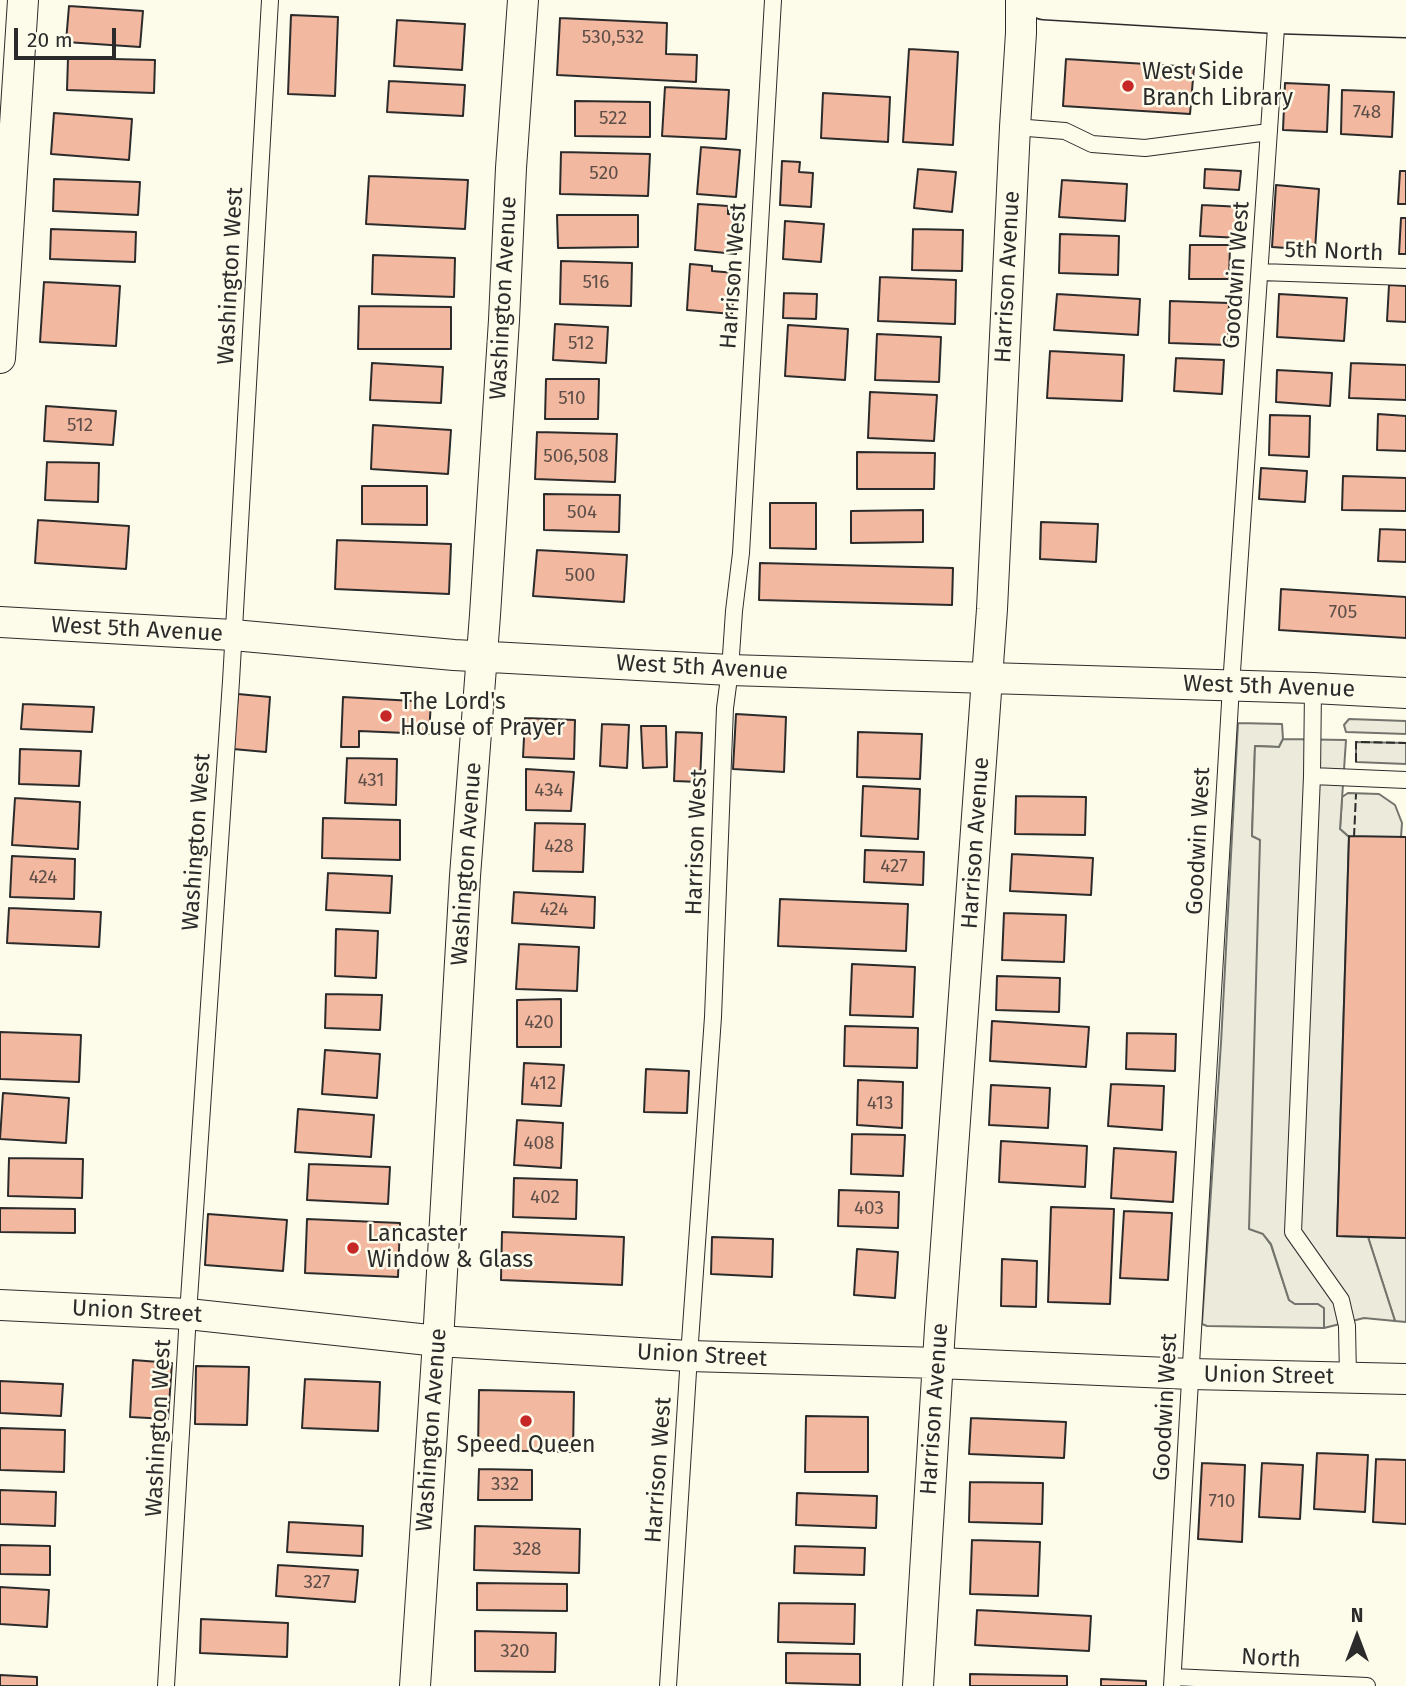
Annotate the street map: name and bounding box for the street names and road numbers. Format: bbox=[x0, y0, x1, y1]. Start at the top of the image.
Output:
street label: Washington West bbox=[213, 186, 249, 366]
street label: Harrison Avenue bbox=[990, 190, 1026, 364]
street label: Washington Avenue bbox=[485, 195, 523, 401]
street label: Goodwin West bbox=[1218, 200, 1256, 350]
street label: Harrison West bbox=[715, 202, 753, 350]
street label: 5th North bbox=[1284, 236, 1384, 268]
street label: West 5th Avenue bbox=[50, 612, 224, 648]
street label: West 5th Avenue bbox=[615, 650, 789, 686]
street label: West 5th Avenue bbox=[1183, 670, 1355, 704]
street label: Washington West bbox=[177, 752, 217, 932]
street label: Harrison Avenue bbox=[956, 756, 996, 930]
street label: Washington Avenue bbox=[446, 761, 488, 967]
street label: Goodwin West bbox=[1181, 766, 1217, 916]
street label: Harrison West bbox=[681, 768, 713, 916]
street label: Union Street bbox=[71, 1295, 203, 1329]
street label: Harrison Avenue bbox=[915, 1322, 955, 1496]
street label: Washington Avenue bbox=[411, 1327, 453, 1533]
street label: Goodwin West bbox=[1148, 1332, 1184, 1482]
street label: Washington West bbox=[141, 1338, 177, 1518]
street label: Union Street bbox=[636, 1339, 768, 1373]
street label: Union Street bbox=[1203, 1361, 1335, 1391]
street label: Harrison West bbox=[640, 1396, 678, 1544]
street label: North bbox=[1240, 1644, 1302, 1674]

